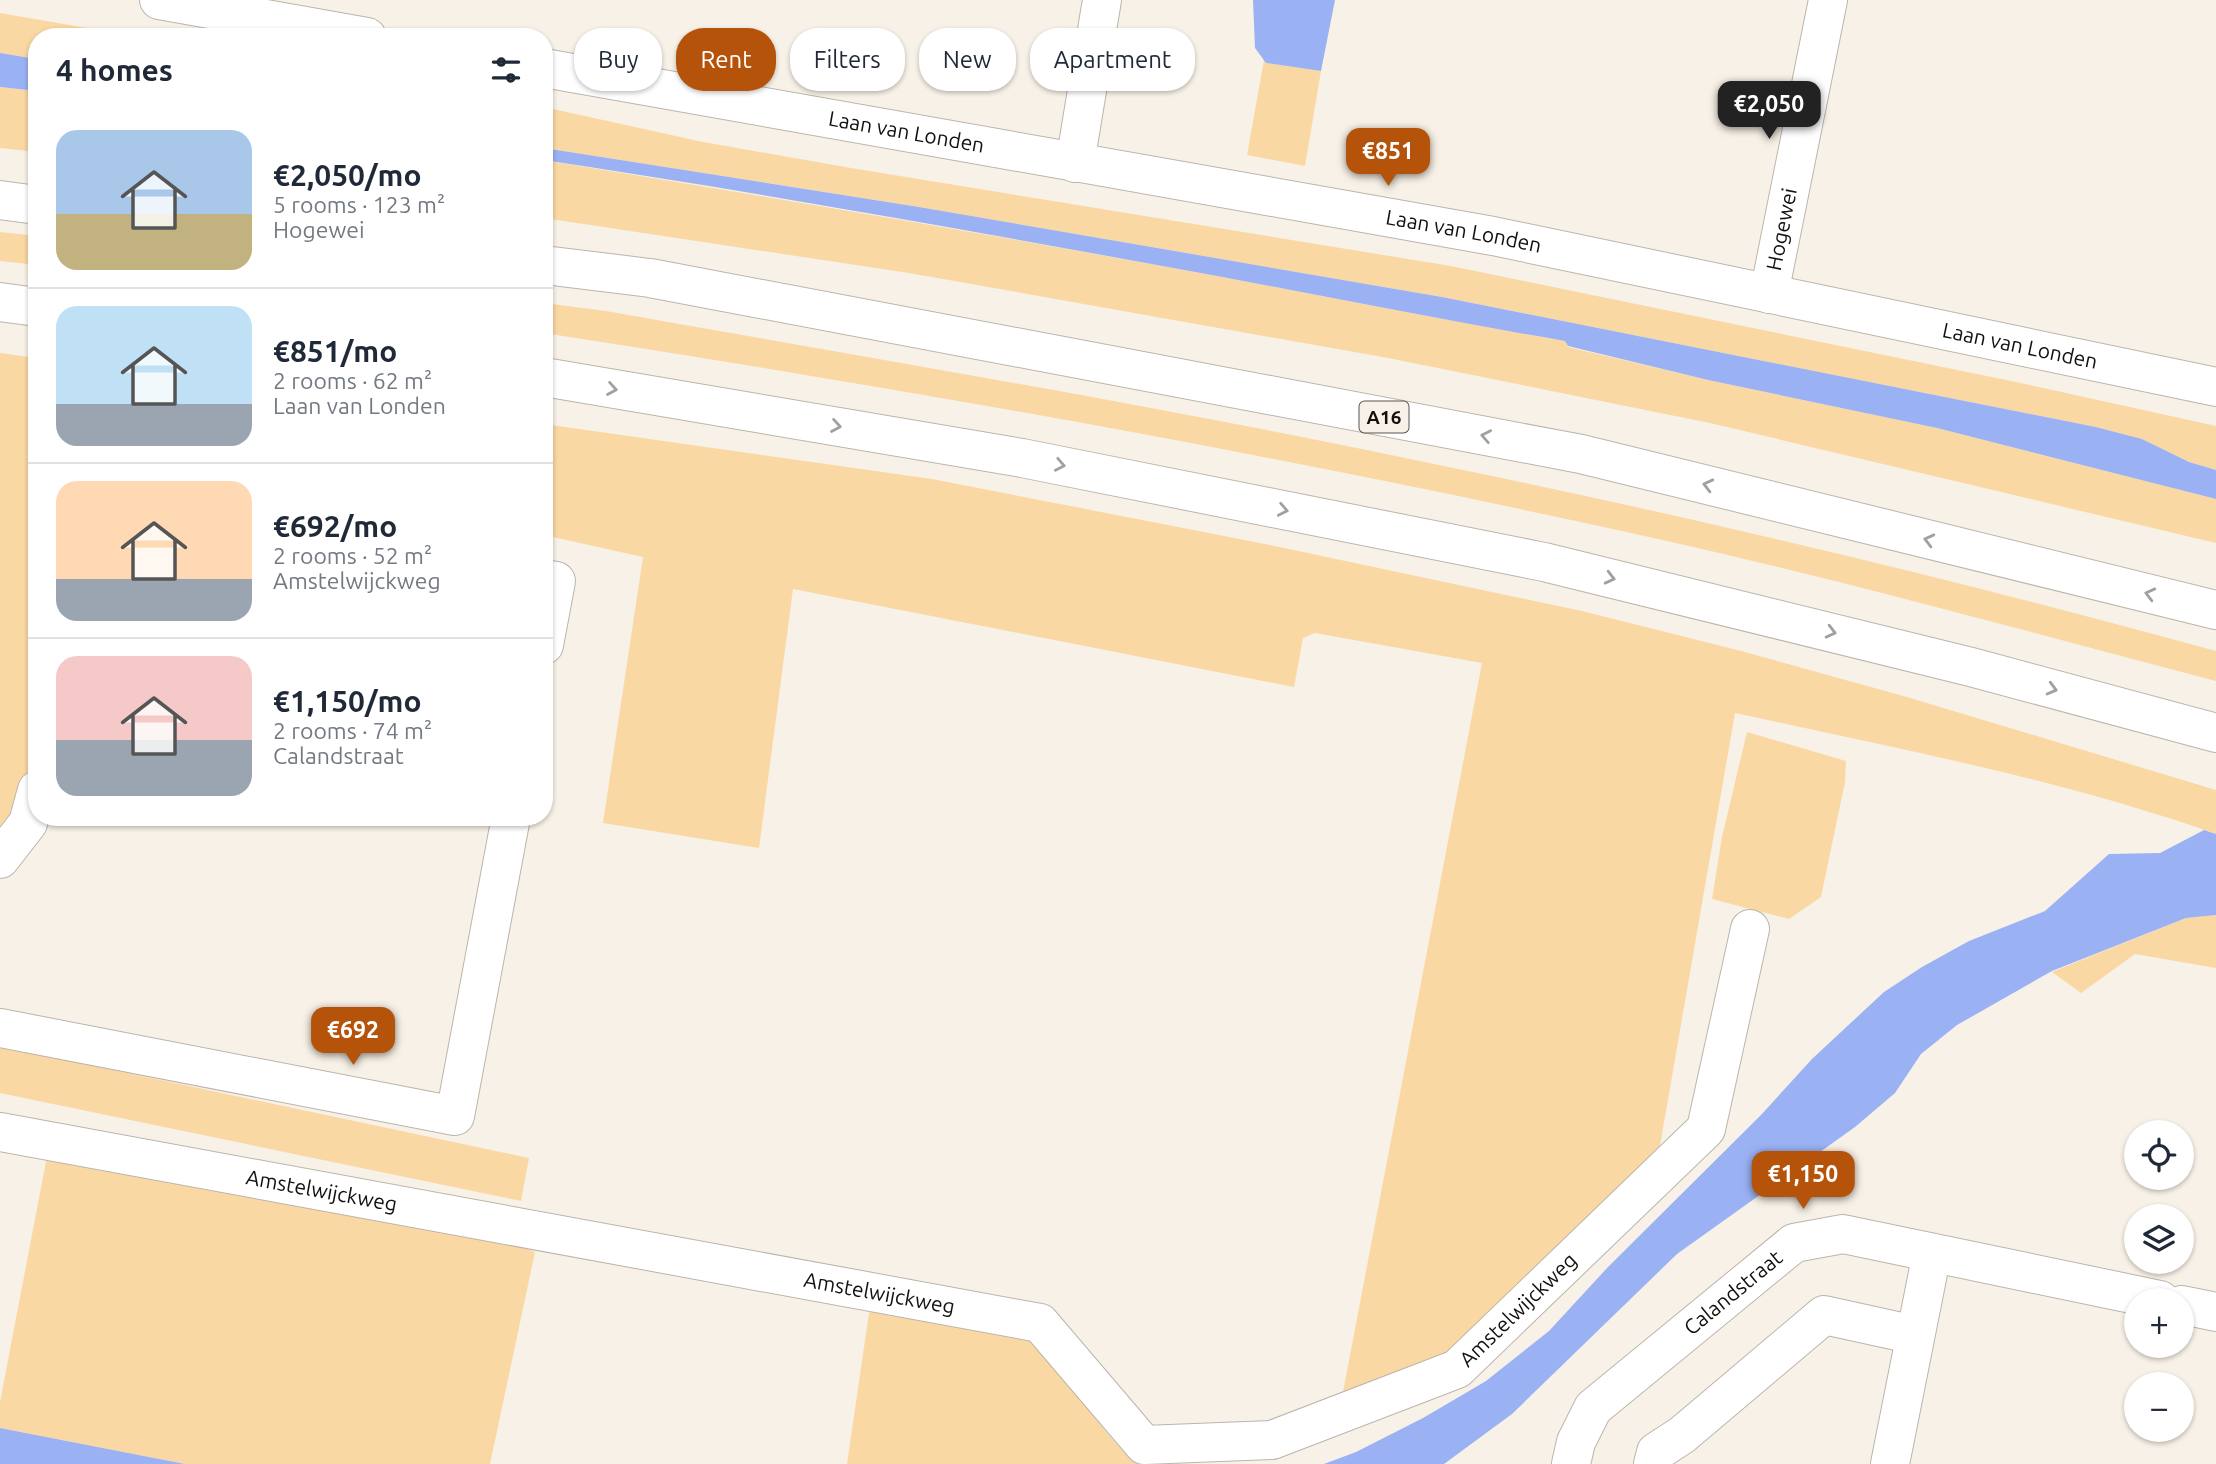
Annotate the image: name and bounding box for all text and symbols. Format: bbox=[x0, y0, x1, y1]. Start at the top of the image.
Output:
chip: Buy bbox=[574, 28, 662, 91]
chip: Rent bbox=[676, 28, 776, 91]
chip: Filters bbox=[790, 28, 905, 91]
chip: New bbox=[919, 28, 1016, 91]
chip: Apartment bbox=[1030, 28, 1195, 91]
icon: filters bbox=[487, 51, 525, 89]
text: 4 homes bbox=[56, 53, 173, 87]
pin: €2,050 bbox=[1712, 82, 1826, 141]
text: €2,050 bbox=[1734, 91, 1804, 116]
street label: Laan van Londen bbox=[827, 106, 986, 157]
pin: €851 bbox=[1347, 128, 1429, 188]
text: €851 bbox=[1362, 138, 1414, 163]
icon: home bbox=[112, 158, 196, 242]
text: €2,050/mo bbox=[273, 158, 422, 192]
street label: Hogewei bbox=[1761, 186, 1801, 272]
text: 5 rooms · 123 m² bbox=[273, 192, 445, 217]
street label: Laan van Londen bbox=[1384, 204, 1544, 257]
text: Hogewei bbox=[273, 217, 365, 242]
street label: Laan van Londen bbox=[1940, 317, 2100, 373]
icon: home bbox=[112, 334, 196, 418]
text: €851/mo bbox=[273, 334, 397, 368]
text: 2 rooms · 62 m² bbox=[273, 368, 432, 393]
one-way arrow bbox=[606, 381, 617, 396]
text: Laan van Londen bbox=[273, 393, 446, 418]
road number: A16 bbox=[1360, 402, 1408, 432]
one-way arrow bbox=[830, 418, 842, 433]
one-way arrow bbox=[1480, 429, 1492, 444]
one-way arrow bbox=[1054, 457, 1066, 472]
one-way arrow bbox=[1702, 479, 1714, 493]
one-way arrow bbox=[1277, 501, 1289, 516]
icon: home bbox=[112, 509, 196, 593]
text: €692/mo bbox=[273, 509, 397, 543]
one-way arrow bbox=[1923, 534, 1935, 548]
text: 2 rooms · 52 m² bbox=[273, 543, 432, 568]
text: Amstelwijckweg bbox=[273, 568, 441, 593]
one-way arrow bbox=[1604, 570, 1616, 584]
one-way arrow bbox=[2144, 588, 2156, 602]
one-way arrow bbox=[1825, 624, 1837, 638]
one-way arrow bbox=[2046, 680, 2058, 695]
icon: home bbox=[112, 684, 196, 768]
text: €1,150/mo bbox=[273, 684, 422, 718]
text: 2 rooms · 74 m² bbox=[273, 718, 432, 743]
text: Calandstraat bbox=[273, 743, 404, 768]
pin: €692 bbox=[312, 1007, 394, 1067]
text: €692 bbox=[327, 1017, 379, 1042]
map controls bbox=[2124, 1120, 2194, 1442]
button: locate bbox=[2124, 1120, 2194, 1190]
pin: €1,150 bbox=[1746, 1152, 1860, 1211]
text: €1,150 bbox=[1768, 1161, 1838, 1186]
street label: Amstelwijckweg bbox=[244, 1164, 399, 1216]
button: layers bbox=[2124, 1204, 2194, 1274]
street label: Calandstraat bbox=[1679, 1245, 1786, 1339]
street label: Amstelwijckweg bbox=[1454, 1248, 1581, 1371]
street label: Amstelwijckweg bbox=[802, 1267, 957, 1318]
button: + bbox=[2124, 1288, 2194, 1358]
button: − bbox=[2124, 1372, 2194, 1442]

